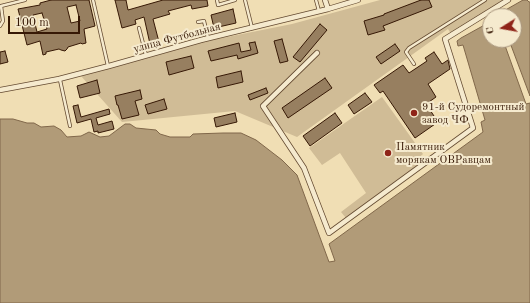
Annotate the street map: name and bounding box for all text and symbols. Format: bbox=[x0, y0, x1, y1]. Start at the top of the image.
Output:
scale bar bbox=[10, 8, 82, 34]
north arrow bbox=[482, 8, 522, 48]
text: 100 m bbox=[15, 17, 49, 29]
street label: улица Футбольная bbox=[132, 20, 222, 56]
text: С bbox=[485, 26, 497, 35]
place label: 91-й Судоремонтный завод ЧФ bbox=[422, 100, 524, 126]
marker: 91-й Судоремонтный завод ЧФ bbox=[409, 108, 419, 118]
place label: Памятник морякам ОВРавцам bbox=[396, 140, 491, 166]
marker: Памятник морякам ОВРавцам bbox=[383, 148, 393, 158]

